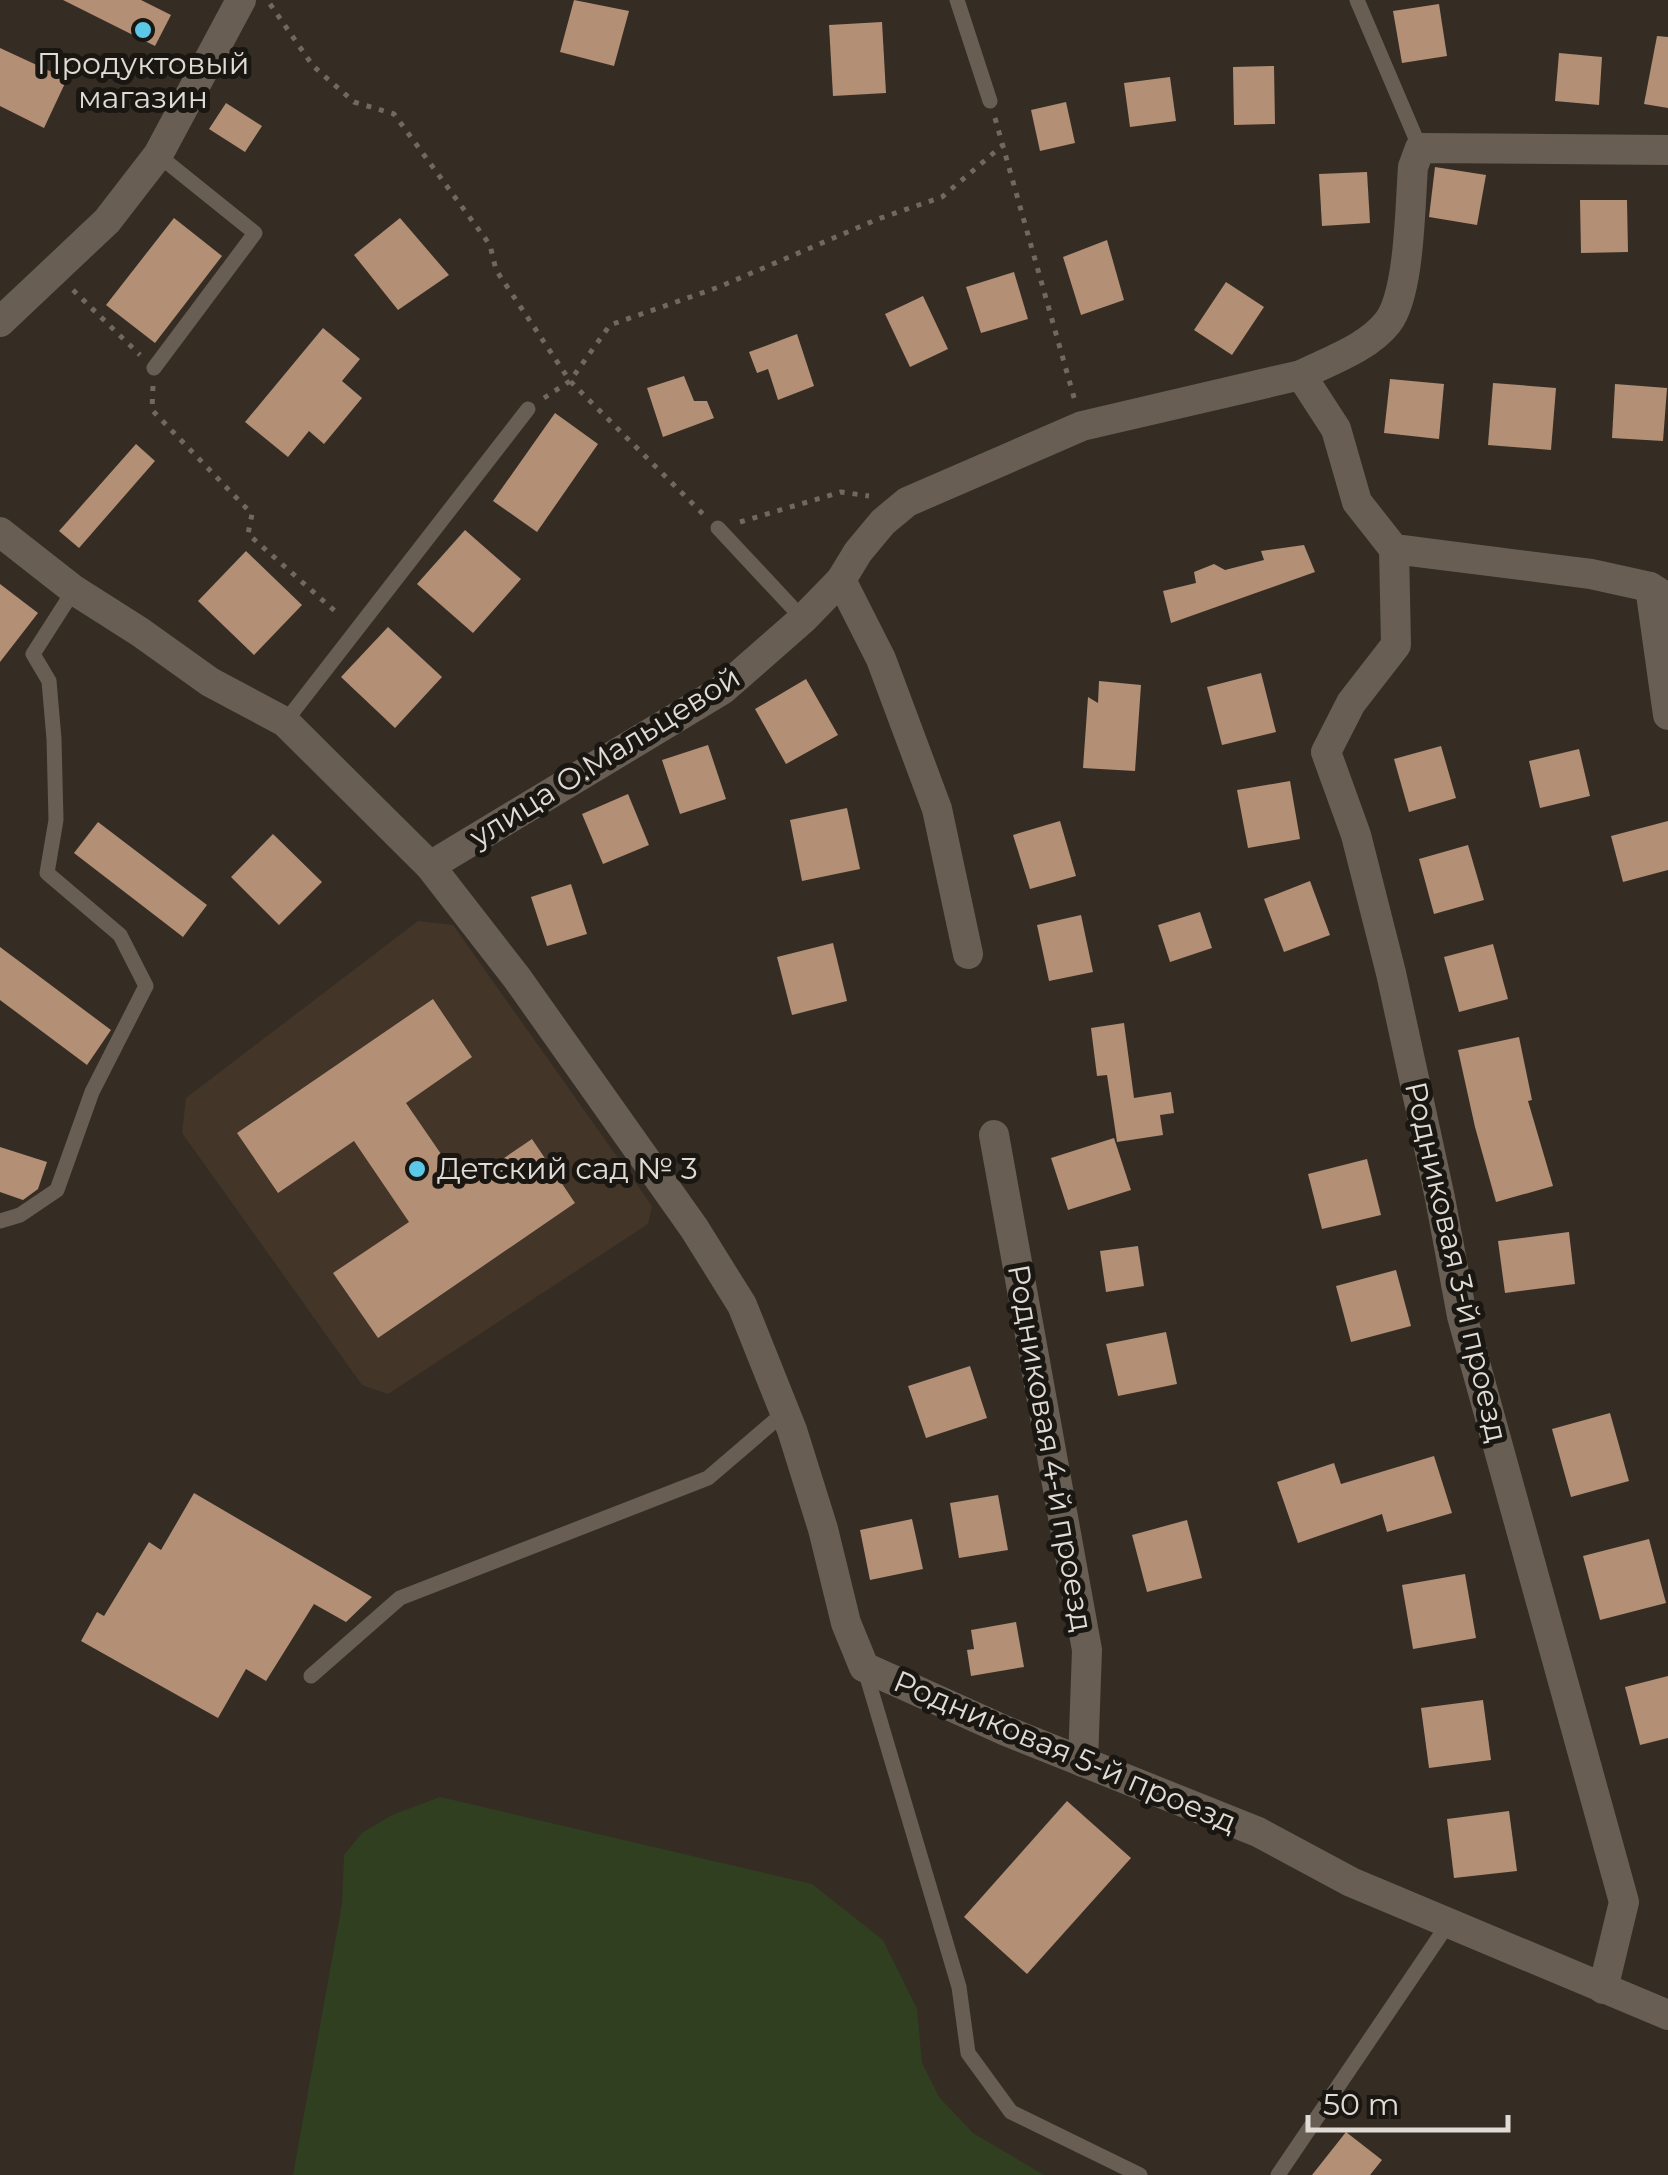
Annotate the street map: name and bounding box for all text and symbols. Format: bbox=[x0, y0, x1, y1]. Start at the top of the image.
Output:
marker: Продуктовый магазин bbox=[132, 19, 154, 41]
place label: Продуктовый магазин bbox=[37, 45, 249, 116]
street label: улица О.Мальцевой bbox=[462, 658, 747, 855]
street label: Родниковая 3-й проезд bbox=[1397, 1078, 1516, 1446]
place label: Детский сад № 3 bbox=[437, 1150, 698, 1187]
marker: Детский сад № 3 bbox=[406, 1158, 428, 1180]
street label: Родниковая 4-й проезд bbox=[1000, 1261, 1101, 1634]
street label: Родниковая 5-й проезд bbox=[888, 1662, 1242, 1841]
scale bar bbox=[1308, 2070, 1508, 2132]
text: 50 m bbox=[1323, 2086, 1400, 2123]

